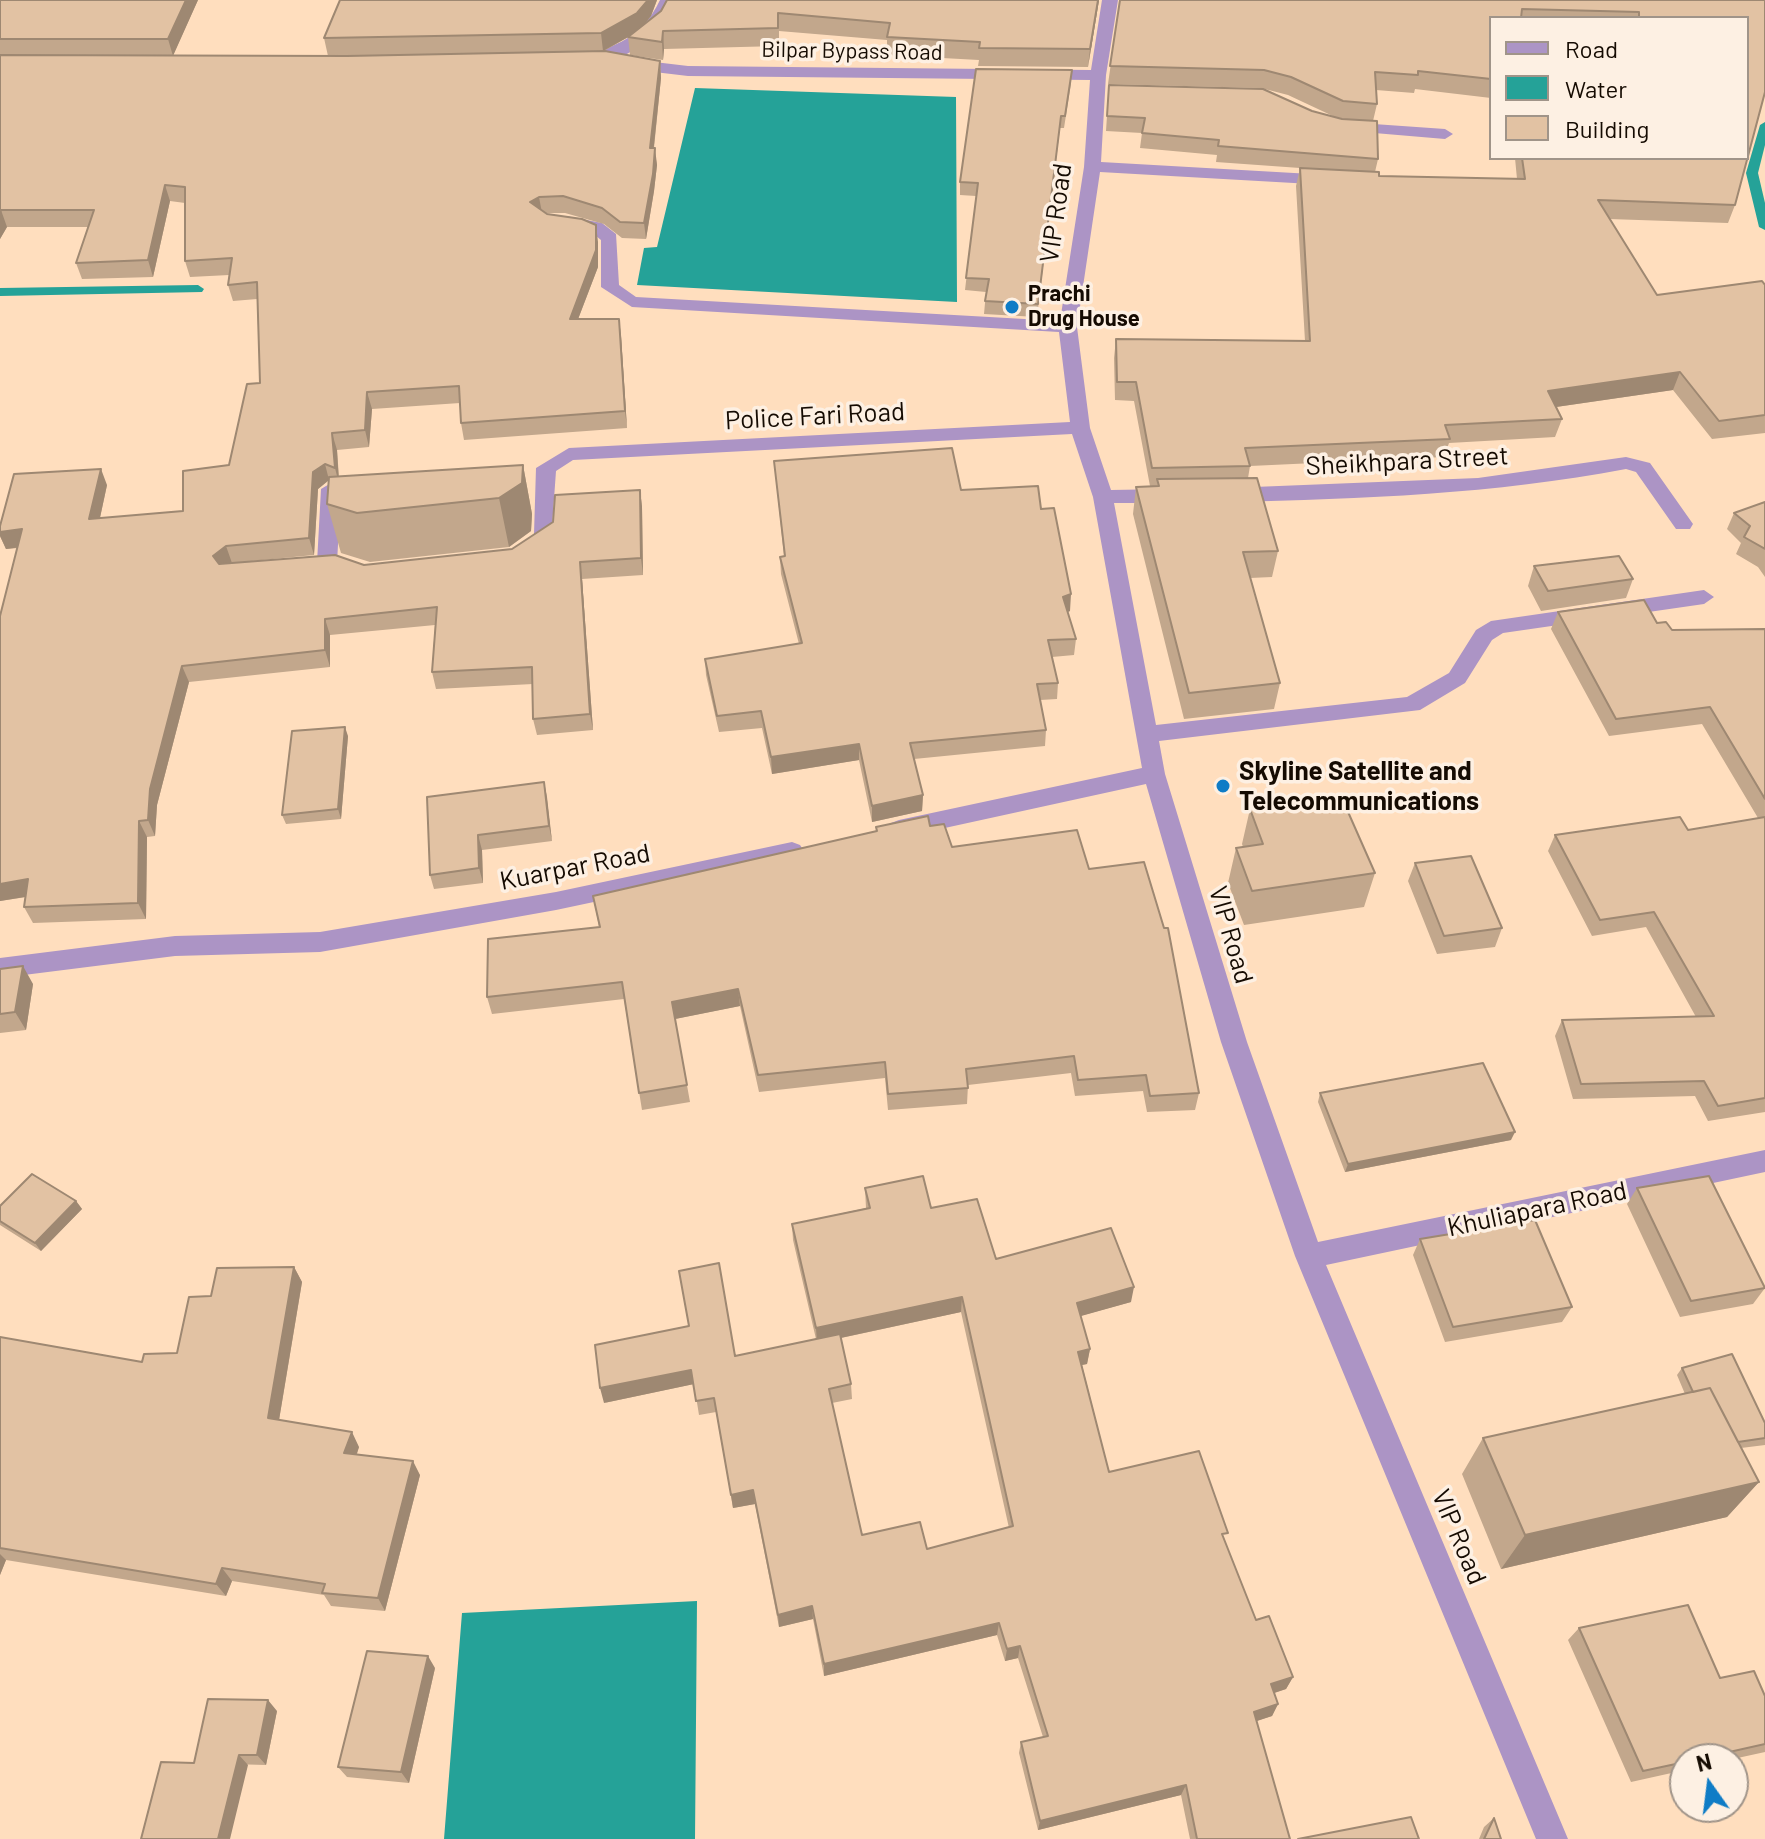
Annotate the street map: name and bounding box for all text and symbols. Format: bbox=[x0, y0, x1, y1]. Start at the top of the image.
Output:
legend bbox=[1489, 16, 1749, 160]
text: Road bbox=[1565, 34, 1618, 63]
street label: Bilpar Bypass Road bbox=[761, 36, 943, 66]
text: Water bbox=[1565, 74, 1627, 103]
text: Building bbox=[1565, 114, 1649, 143]
street label: VIP Road bbox=[1034, 161, 1078, 265]
place label: Prachi Drug House bbox=[1028, 281, 1140, 332]
marker: Prachi Drug House bbox=[1003, 298, 1021, 316]
street label: Police Fari Road bbox=[724, 396, 906, 436]
street label: Sheikhpara Street bbox=[1305, 440, 1509, 482]
place label: Skyline Satellite and Telecommunications bbox=[1239, 755, 1479, 816]
marker: Skyline Satellite and Telecommunications bbox=[1214, 777, 1232, 795]
street label: Kuarpar Road bbox=[497, 837, 653, 897]
street label: VIP Road bbox=[1202, 883, 1260, 987]
street label: Khuliapara Road bbox=[1444, 1175, 1630, 1243]
street label: VIP Road bbox=[1425, 1485, 1493, 1589]
north arrow bbox=[1669, 1743, 1749, 1823]
text: N bbox=[1693, 1747, 1714, 1776]

